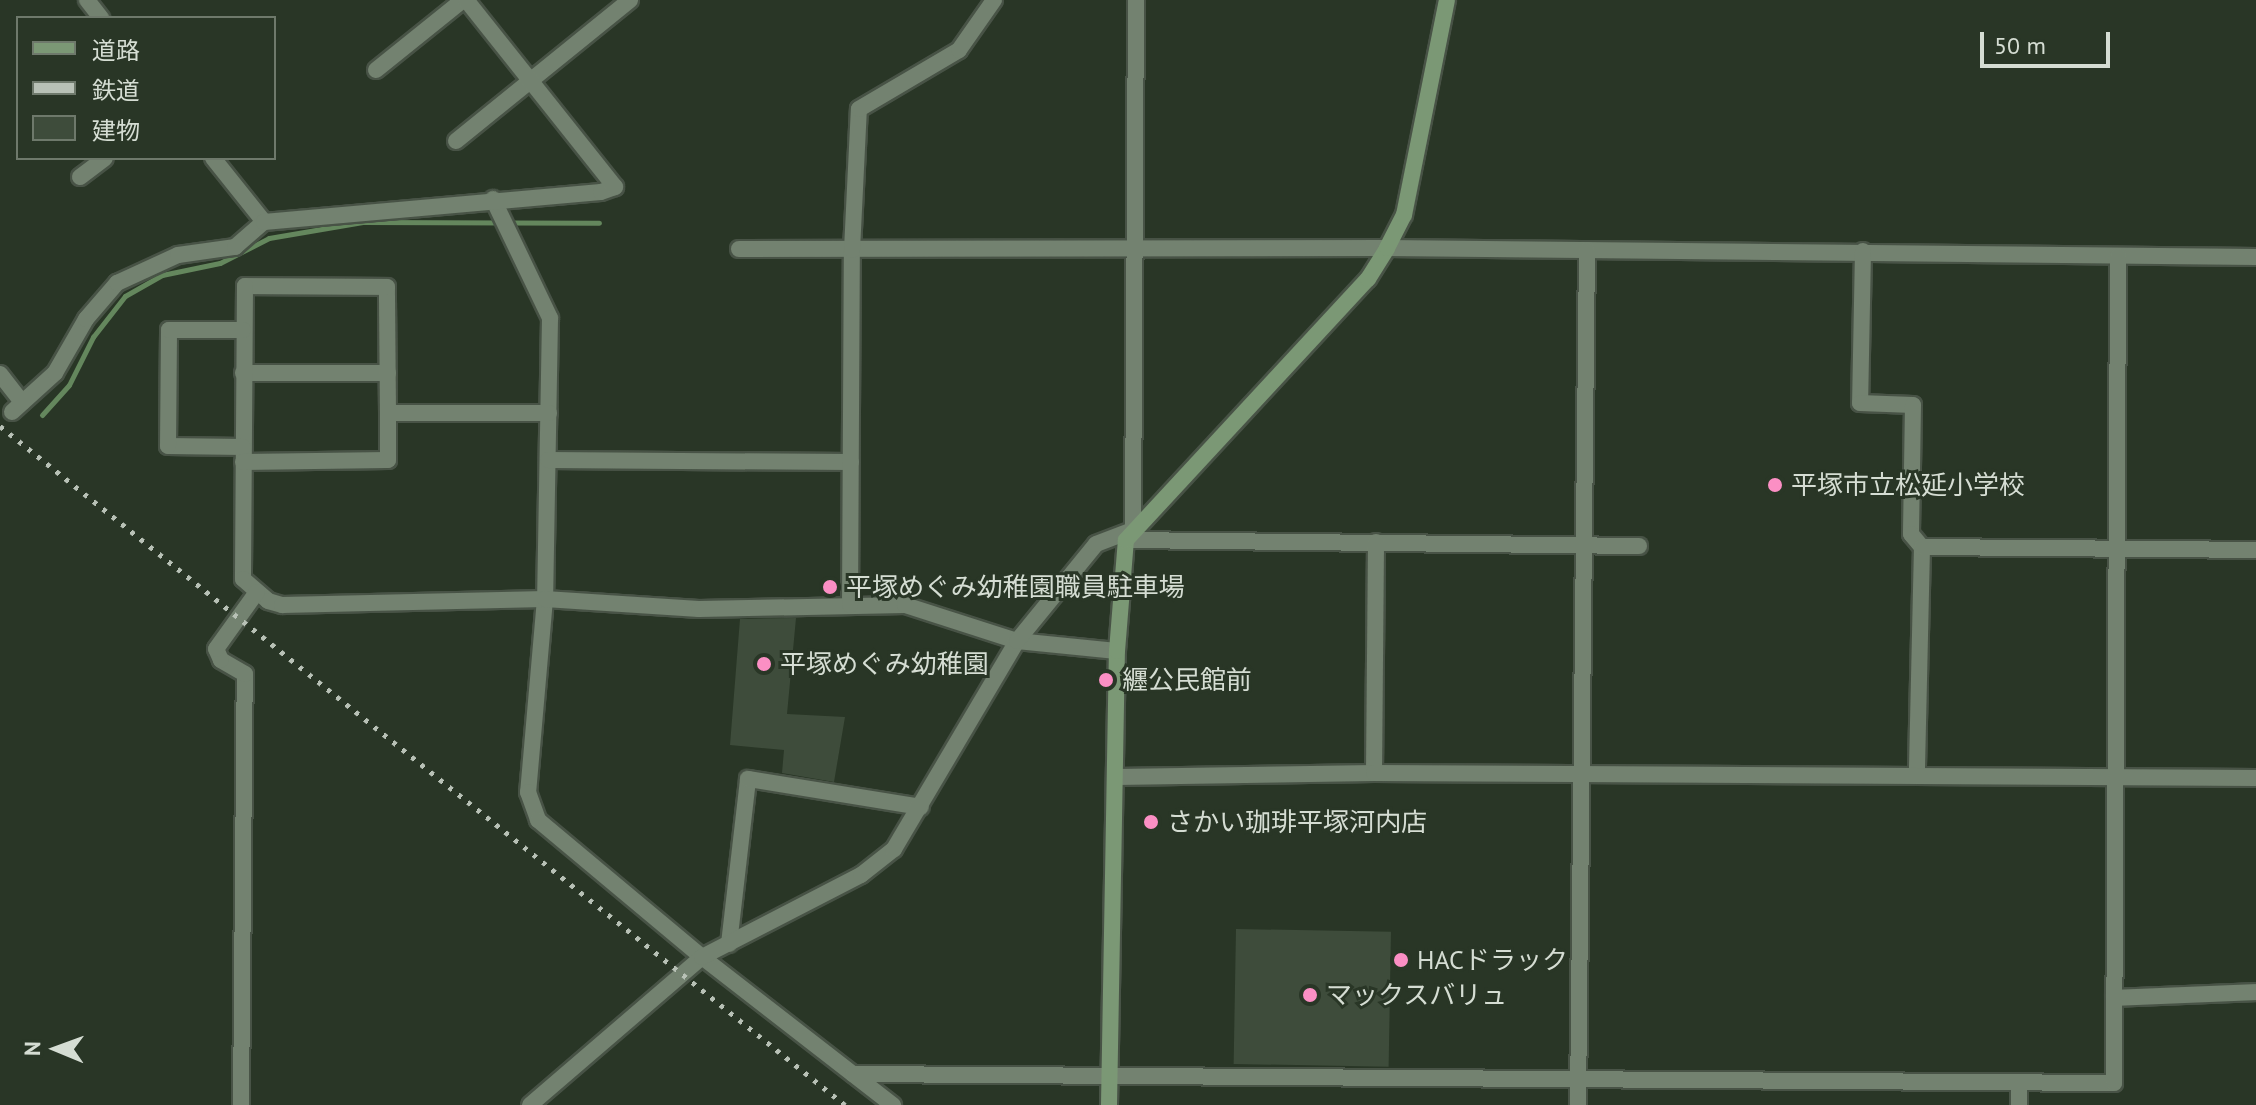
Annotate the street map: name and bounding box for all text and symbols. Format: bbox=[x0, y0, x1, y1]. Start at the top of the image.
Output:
legend bbox=[16, 16, 276, 160]
scale bar bbox=[1984, 16, 2114, 66]
text: 50 m bbox=[1994, 30, 2046, 61]
text: 道路 bbox=[92, 35, 140, 66]
text: 鉄道 bbox=[92, 75, 140, 106]
text: 建物 bbox=[92, 115, 140, 146]
place label: 平塚市立松延小学校 bbox=[1791, 469, 2025, 501]
marker: 平塚市立松延小学校 bbox=[1766, 476, 1784, 494]
place label: 平塚めぐみ幼稚園職員駐車場 bbox=[846, 571, 1184, 603]
marker: 平塚めぐみ幼稚園職員駐車場 bbox=[821, 578, 839, 596]
place label: 平塚めぐみ幼稚園 bbox=[780, 648, 988, 680]
marker: 平塚めぐみ幼稚園 bbox=[755, 655, 773, 673]
place label: 纒公民館前 bbox=[1122, 664, 1252, 696]
marker: 纒公民館前 bbox=[1097, 671, 1115, 689]
place label: さかい珈琲平塚河内店 bbox=[1167, 806, 1427, 838]
marker: さかい珈琲平塚河内店 bbox=[1142, 813, 1160, 831]
place label: HACドラック bbox=[1417, 944, 1568, 976]
marker: HACドラック bbox=[1392, 951, 1410, 969]
place label: マックスバリュ bbox=[1326, 979, 1508, 1011]
marker: マックスバリュ bbox=[1301, 986, 1319, 1004]
north arrow bbox=[16, 1009, 96, 1089]
text: N bbox=[18, 1041, 46, 1056]

